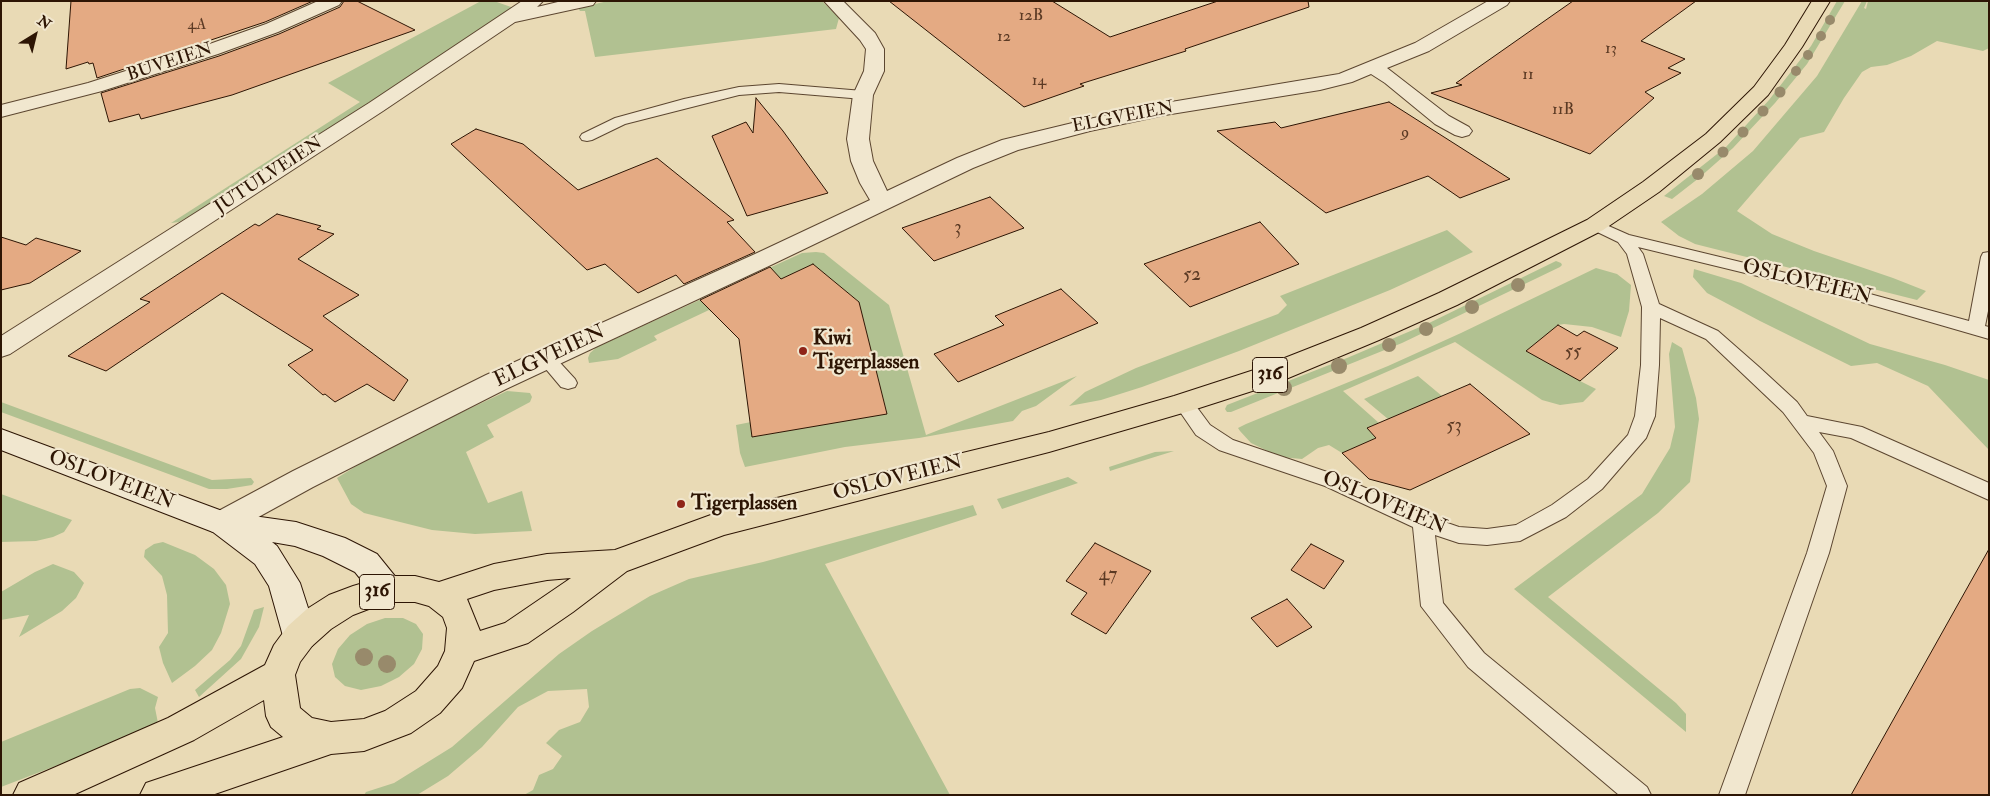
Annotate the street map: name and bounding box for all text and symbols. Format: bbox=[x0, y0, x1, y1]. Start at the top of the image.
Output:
house number: 12B bbox=[1019, 7, 1043, 27]
north arrow bbox=[10, 10, 60, 60]
text: N bbox=[34, 12, 54, 33]
house number: 4A bbox=[188, 16, 206, 36]
house number: 12 bbox=[997, 28, 1011, 48]
street label: BUVEIEN bbox=[124, 39, 216, 87]
house number: 13 bbox=[1605, 40, 1617, 60]
house number: 11 bbox=[1522, 66, 1534, 86]
house number: 14 bbox=[1032, 72, 1046, 92]
street label: ELGVEIEN bbox=[1070, 98, 1176, 138]
house number: 11B bbox=[1552, 101, 1574, 121]
house number: 9 bbox=[1401, 124, 1409, 144]
street label: JUTULVEIEN bbox=[211, 133, 327, 219]
house number: 3 bbox=[954, 218, 962, 240]
street label: OSLOVEIEN bbox=[1740, 255, 1874, 311]
house number: 52 bbox=[1183, 265, 1201, 287]
street label: ELGVEIEN bbox=[490, 320, 610, 394]
place label: Kiwi Tigerplassen bbox=[813, 326, 919, 376]
house number: 55 bbox=[1565, 342, 1581, 364]
marker: Kiwi Tigerplassen bbox=[797, 345, 809, 357]
road number: 316 bbox=[1252, 358, 1288, 392]
house number: 53 bbox=[1446, 416, 1462, 438]
street label: OSLOVEIEN bbox=[45, 445, 177, 517]
street label: OSLOVEIEN bbox=[831, 451, 965, 507]
street label: OSLOVEIEN bbox=[1318, 466, 1450, 542]
place label: Tigerplassen bbox=[691, 491, 797, 517]
marker: Tigerplassen bbox=[675, 498, 687, 510]
house number: 47 bbox=[1099, 565, 1117, 587]
road number: 316 bbox=[360, 574, 394, 610]

